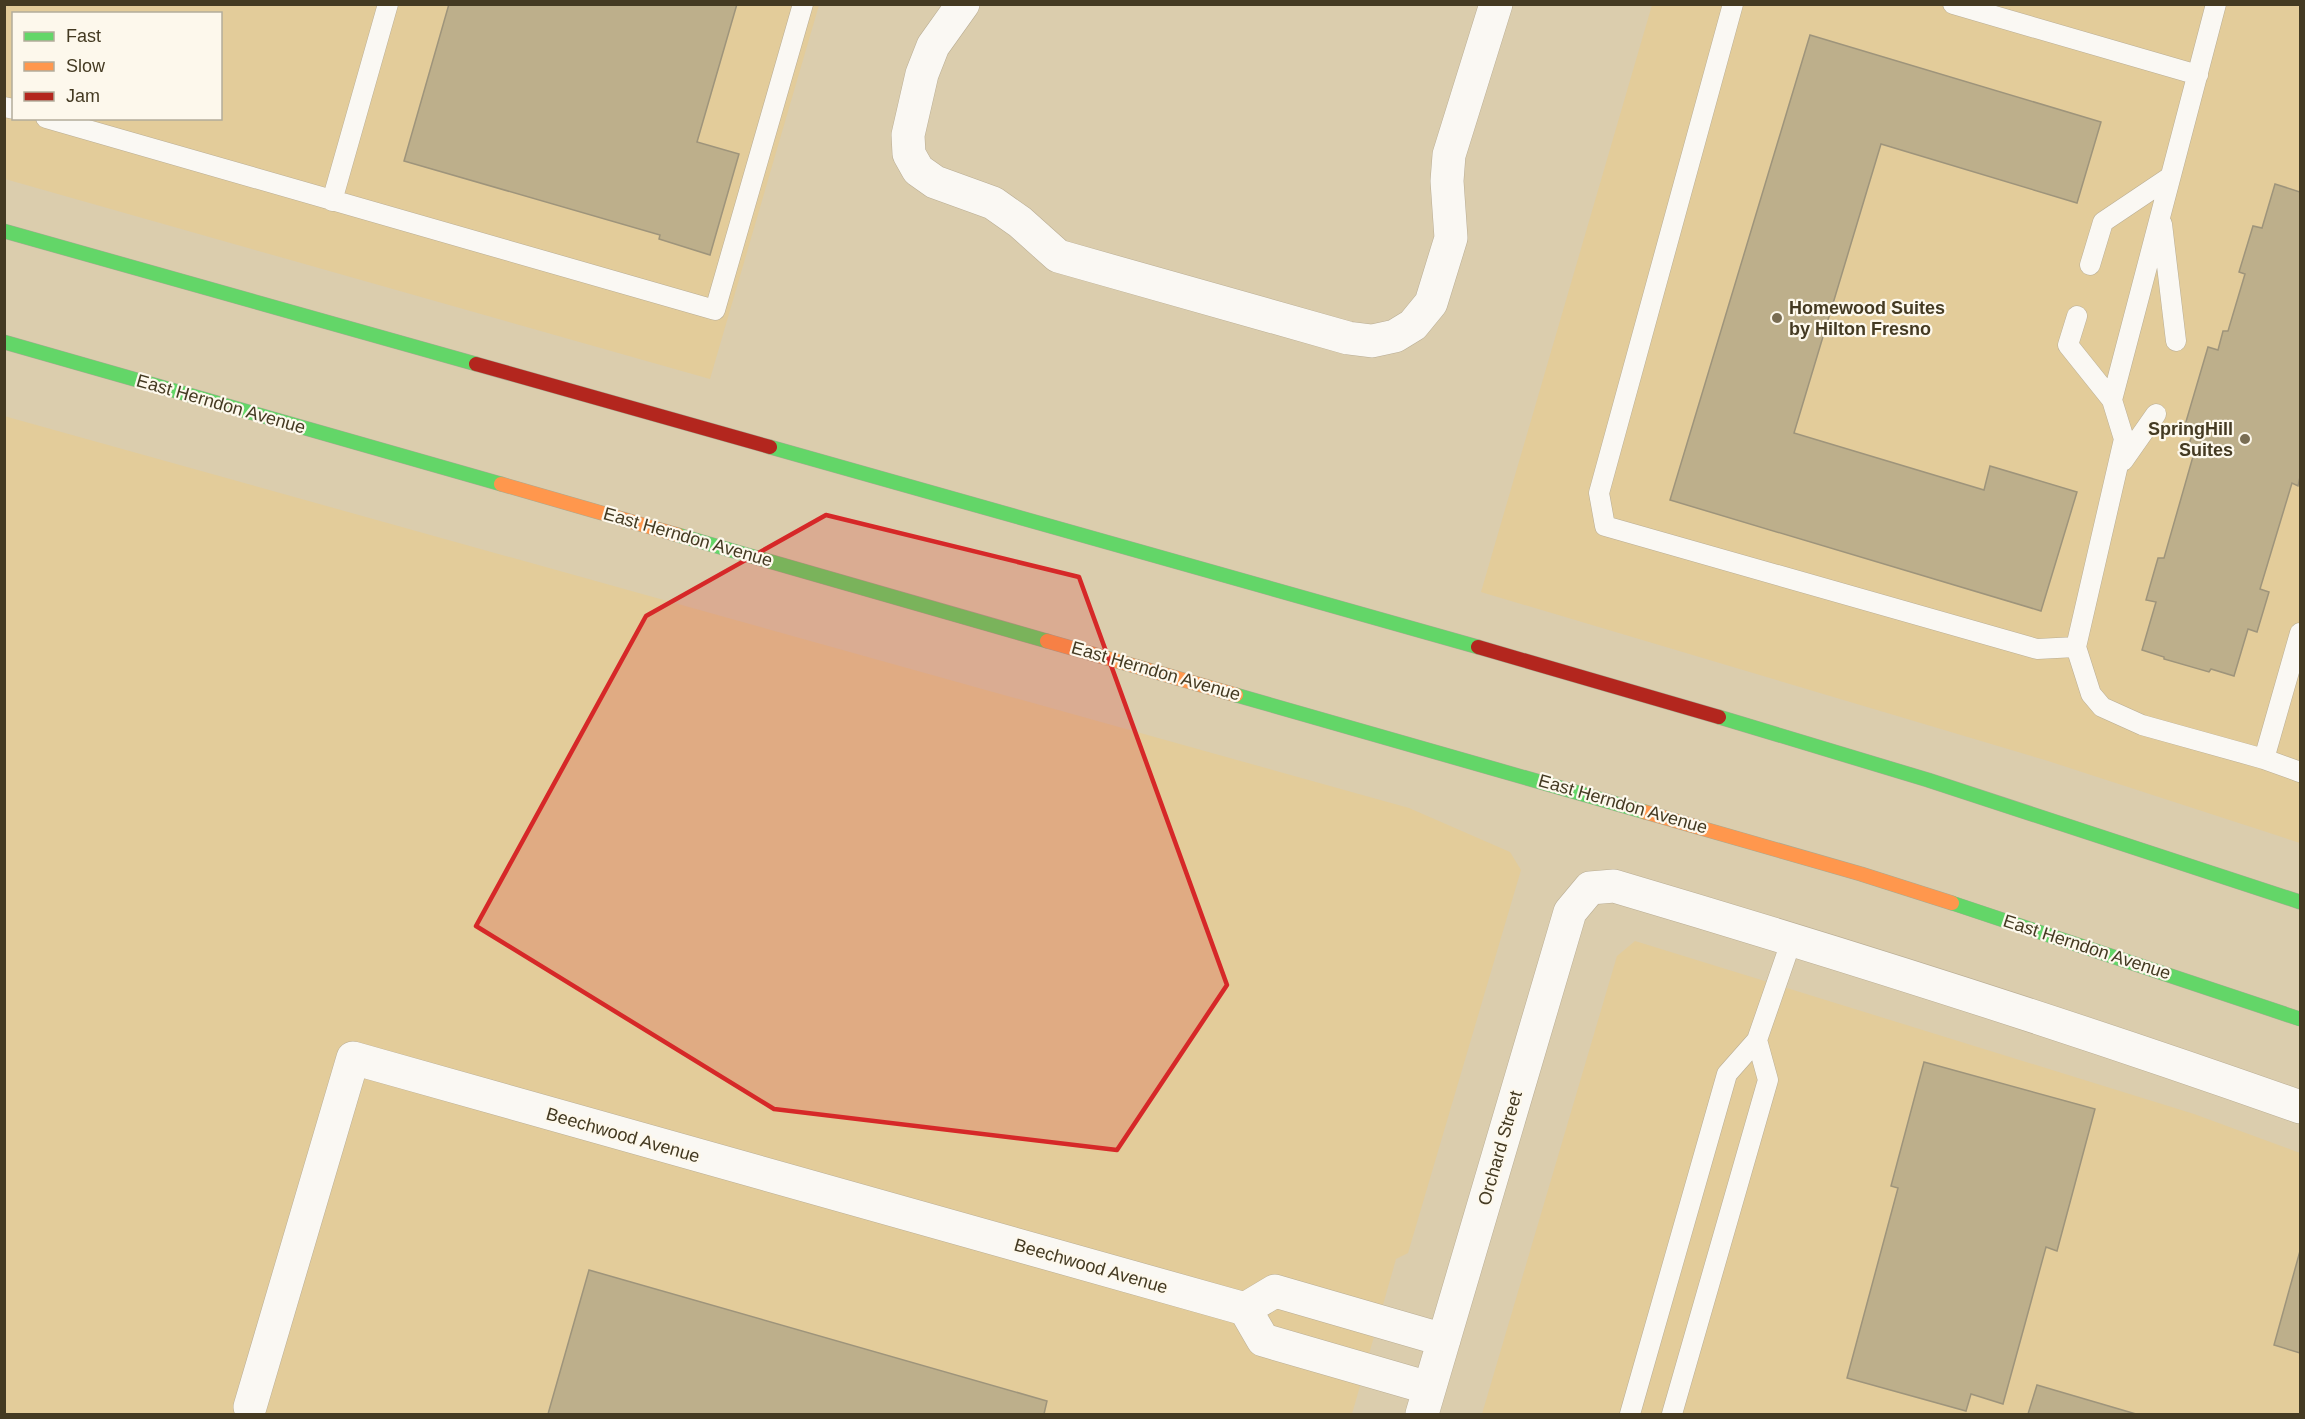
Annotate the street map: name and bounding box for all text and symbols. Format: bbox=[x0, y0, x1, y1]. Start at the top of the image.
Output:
legend bbox=[12, 12, 222, 120]
text: Fast bbox=[66, 26, 101, 46]
text: Slow bbox=[66, 56, 106, 76]
text: Jam bbox=[66, 86, 100, 106]
place label: Homewood Suites by Hilton Fresno bbox=[1789, 298, 1945, 339]
marker: Homewood Suites by Hilton Fresno bbox=[1770, 311, 1784, 325]
street label: East Herndon Avenue bbox=[134, 370, 308, 438]
place label: SpringHill Suites bbox=[2148, 419, 2233, 460]
marker: SpringHill Suites bbox=[2238, 432, 2252, 446]
street label: East Herndon Avenue bbox=[601, 503, 775, 571]
street label: East Herndon Avenue bbox=[1069, 637, 1243, 705]
street label: East Herndon Avenue bbox=[1536, 770, 1710, 838]
street label: East Herndon Avenue bbox=[2001, 910, 2173, 984]
street label: Orchard Street bbox=[1474, 1089, 1526, 1207]
street label: Beechwood Avenue bbox=[544, 1104, 702, 1166]
street label: Beechwood Avenue bbox=[1012, 1235, 1170, 1297]

